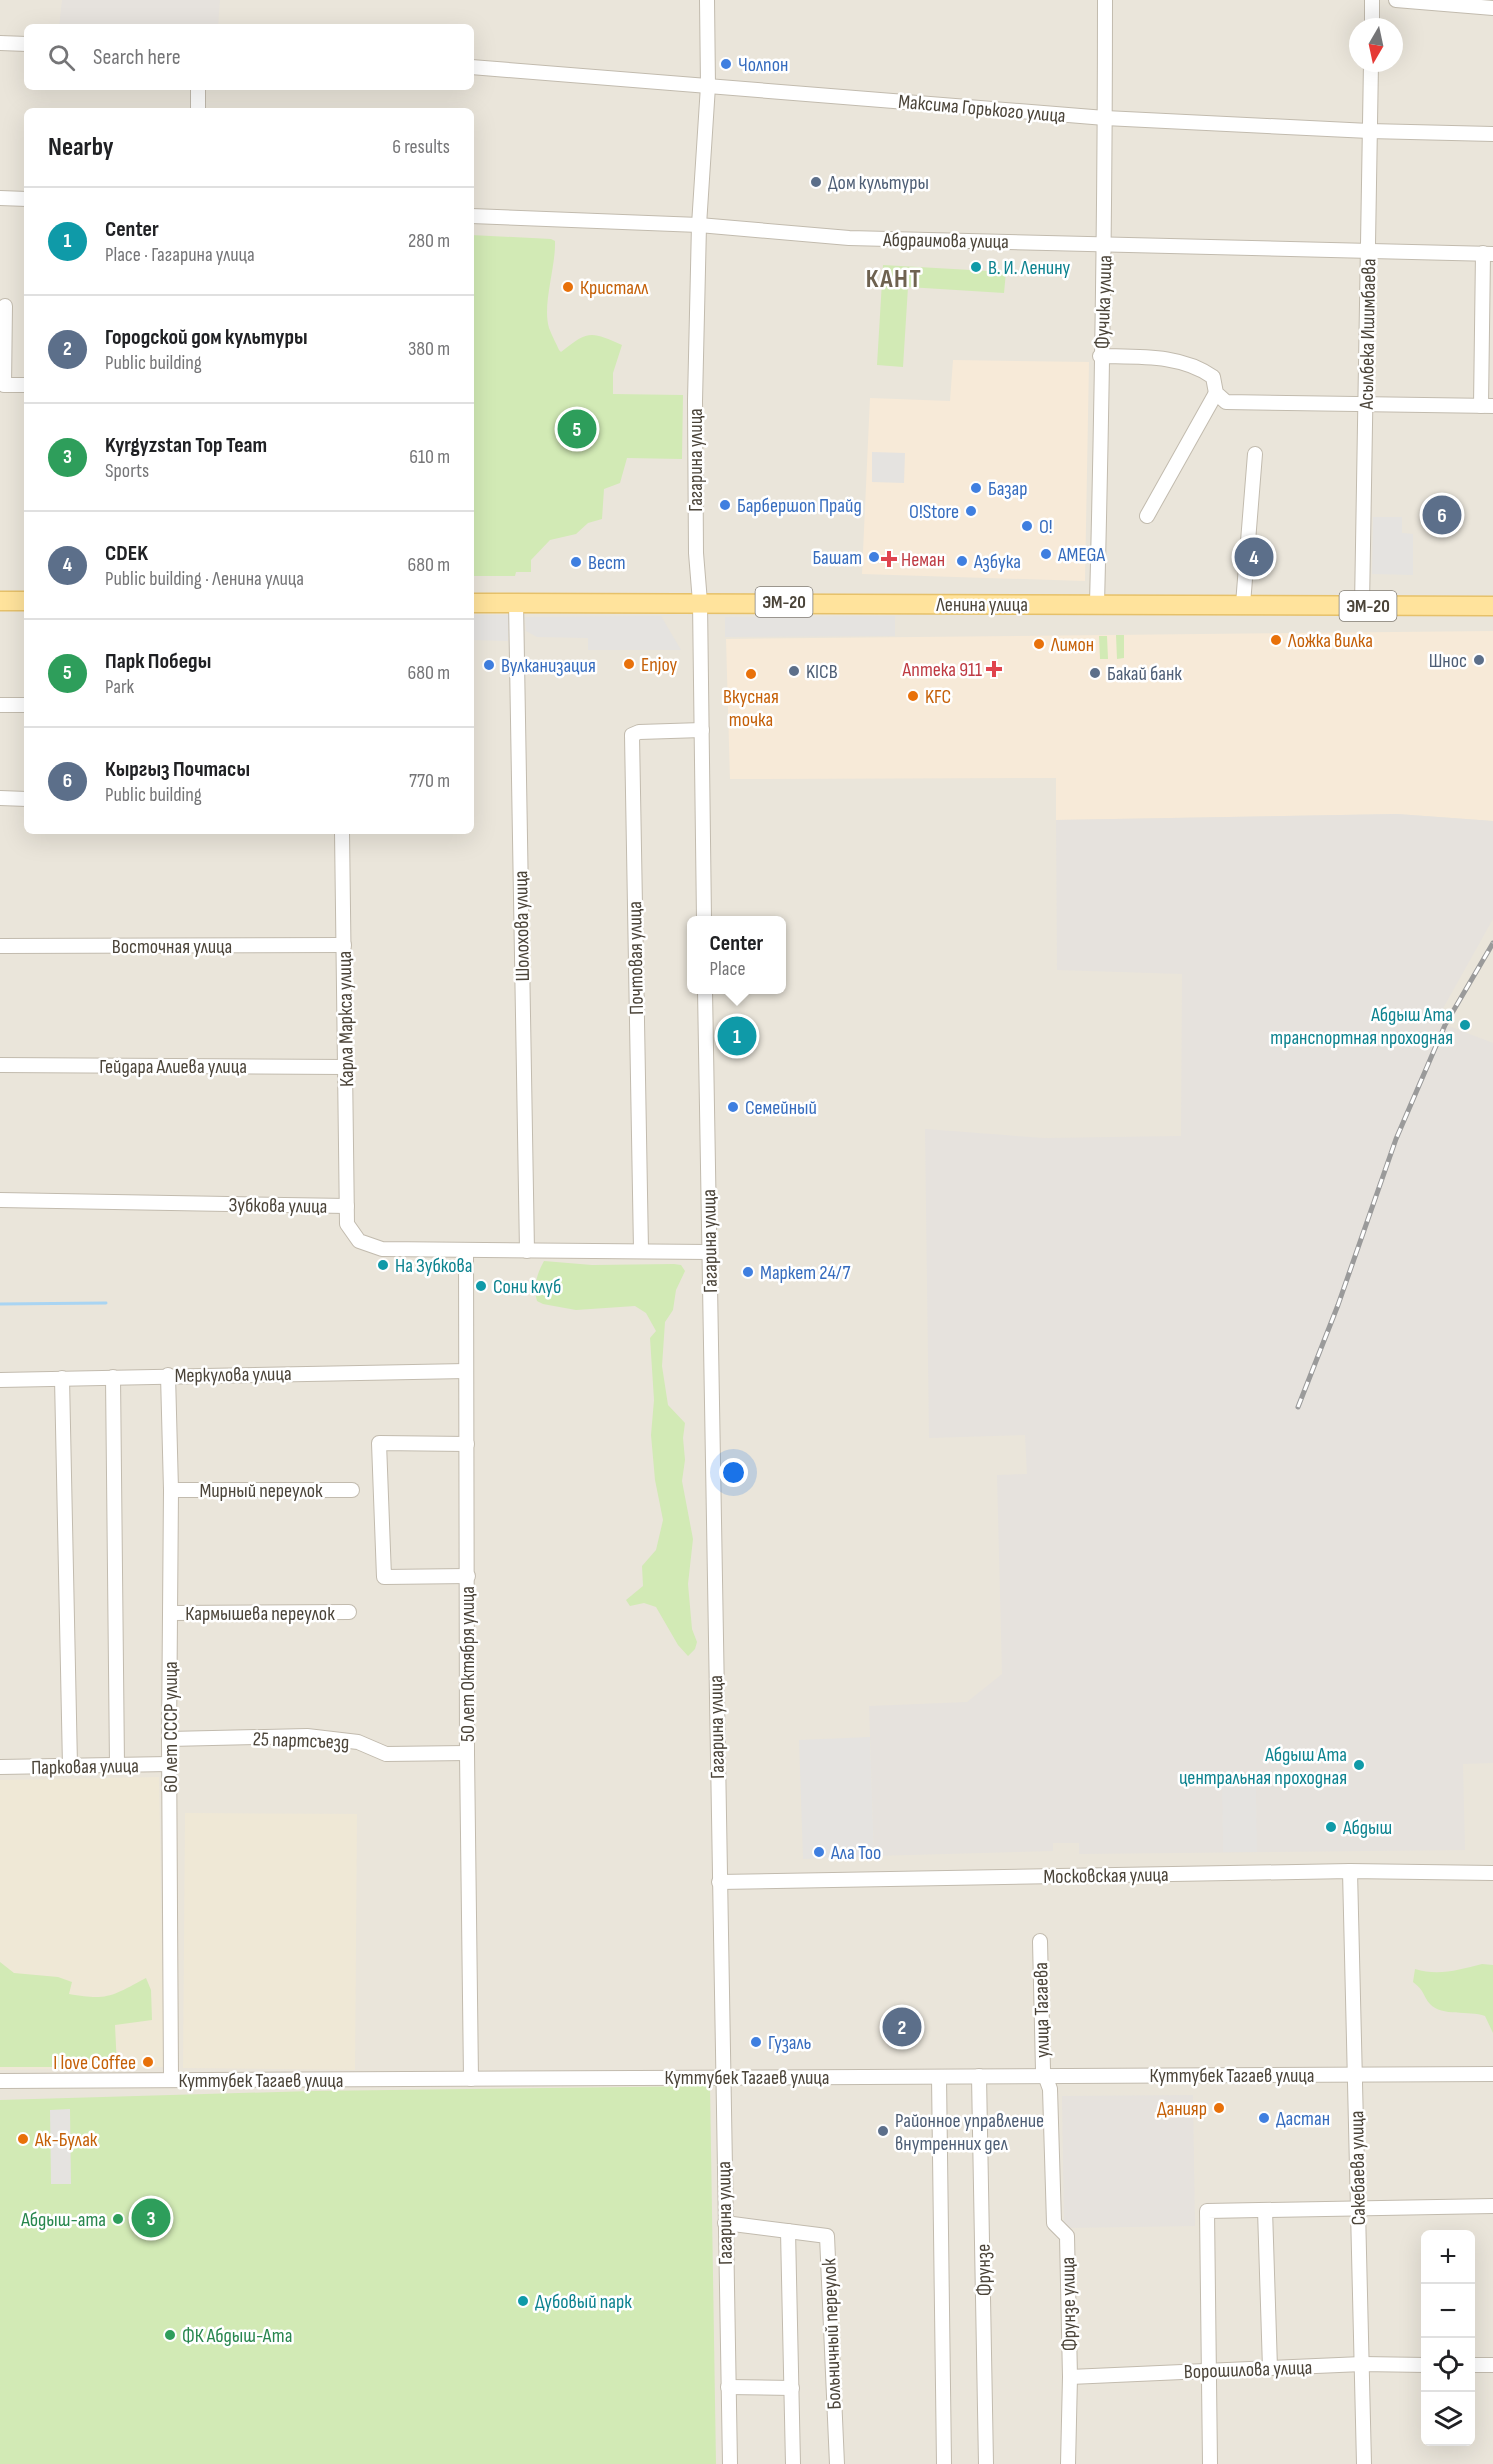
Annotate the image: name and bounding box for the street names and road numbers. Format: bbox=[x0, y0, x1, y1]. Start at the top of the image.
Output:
street label: Максима Горького улица bbox=[897, 90, 1067, 128]
street label: Абдраимова улица bbox=[882, 228, 1009, 254]
street label: Фучика улица bbox=[1090, 255, 1118, 350]
street label: Асылбека Ишимбаева bbox=[1355, 258, 1381, 411]
street label: Гагарина улица bbox=[684, 408, 708, 512]
road number: ЭМ-20 bbox=[756, 587, 812, 617]
road number: ЭМ-20 bbox=[1340, 591, 1396, 621]
street label: Ленина улица bbox=[935, 593, 1028, 617]
street label: Шолохова улица bbox=[509, 870, 535, 982]
street label: Почтовая улица bbox=[623, 901, 649, 1015]
street label: Восточная улица bbox=[112, 935, 232, 959]
street label: Карла Маркса улица bbox=[333, 951, 359, 1087]
street label: Гейдара Алиева улица bbox=[99, 1055, 247, 1079]
street label: Гагарина улица bbox=[697, 1189, 723, 1293]
street label: Зубкова улица bbox=[228, 1193, 328, 1219]
street label: Меркулова улица bbox=[174, 1362, 292, 1388]
street label: Мирный переулок bbox=[199, 1479, 323, 1503]
street label: 50 лет Октября улица bbox=[456, 1586, 480, 1742]
street label: Кармышева переулок bbox=[185, 1602, 335, 1626]
street label: 60 лет СССР улица bbox=[159, 1661, 183, 1793]
street label: Гагарина улица bbox=[704, 1675, 730, 1779]
street label: 25 партсъезд bbox=[252, 1727, 350, 1755]
street label: Парковая улица bbox=[31, 1754, 139, 1780]
street label: Московская улица bbox=[1043, 1863, 1169, 1889]
street label: улица Тагаева bbox=[1029, 1962, 1055, 2058]
street label: Куттубек Тагаев улица bbox=[1149, 2064, 1315, 2088]
street label: Куттубек Тагаев улица bbox=[664, 2066, 830, 2090]
street label: Куттубек Тагаев улица bbox=[178, 2069, 344, 2093]
street label: Сакебаева улица bbox=[1345, 2110, 1371, 2226]
street label: Гагарина улица bbox=[712, 2161, 738, 2265]
street label: Фрунзе bbox=[972, 2244, 996, 2296]
street label: Фрунзе улица bbox=[1056, 2257, 1082, 2351]
street label: Больничный переулок bbox=[817, 2258, 847, 2410]
street label: Ворошилова улица bbox=[1183, 2356, 1313, 2384]

